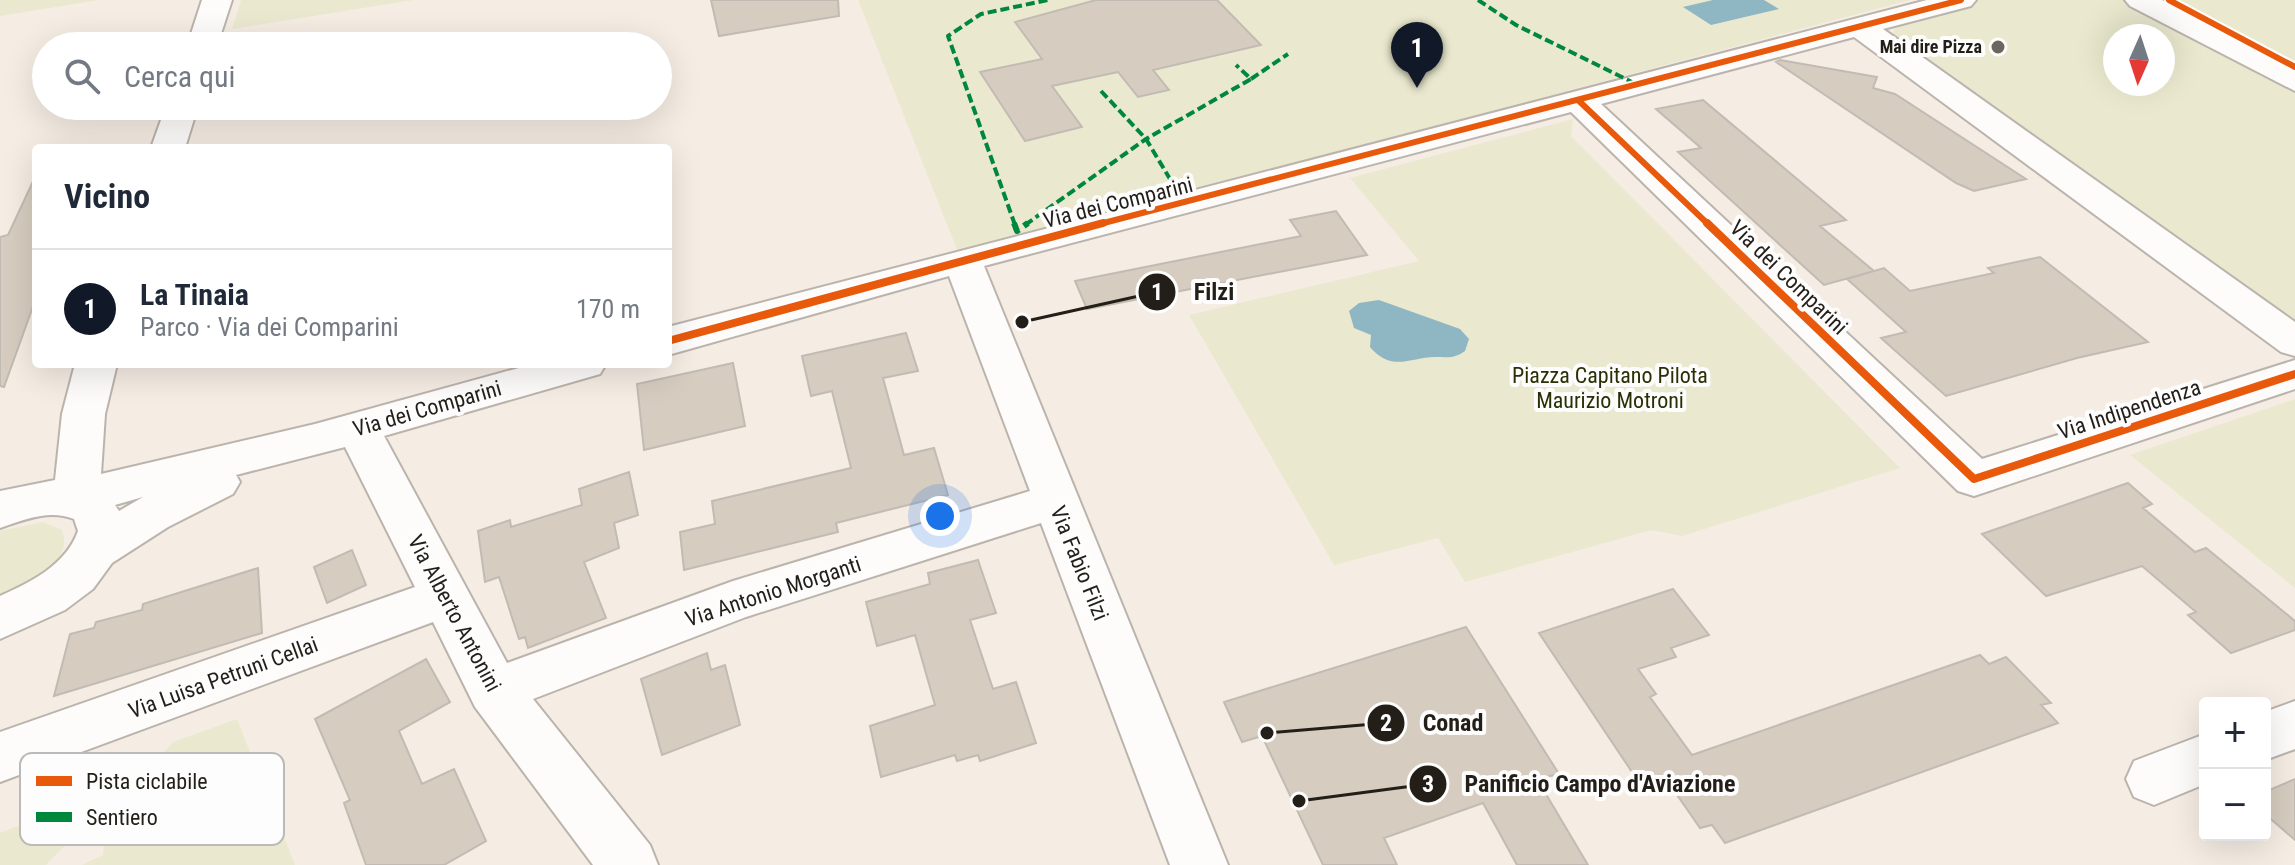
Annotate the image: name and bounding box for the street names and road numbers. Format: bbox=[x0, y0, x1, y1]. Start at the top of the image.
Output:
street label: Via dei Comparini bbox=[1041, 172, 1195, 233]
street label: Via dei Comparini bbox=[1725, 215, 1852, 340]
street label: Via dei Comparini bbox=[350, 375, 504, 442]
street label: Via Indipendenza bbox=[2054, 375, 2204, 444]
street label: Via Fabio Filzi bbox=[1045, 502, 1114, 624]
street label: Via Alberto Antonini bbox=[403, 531, 506, 696]
street label: Via Antonio Morganti bbox=[682, 551, 864, 632]
street label: Via Luisa Petruni Cellai bbox=[125, 632, 321, 723]

